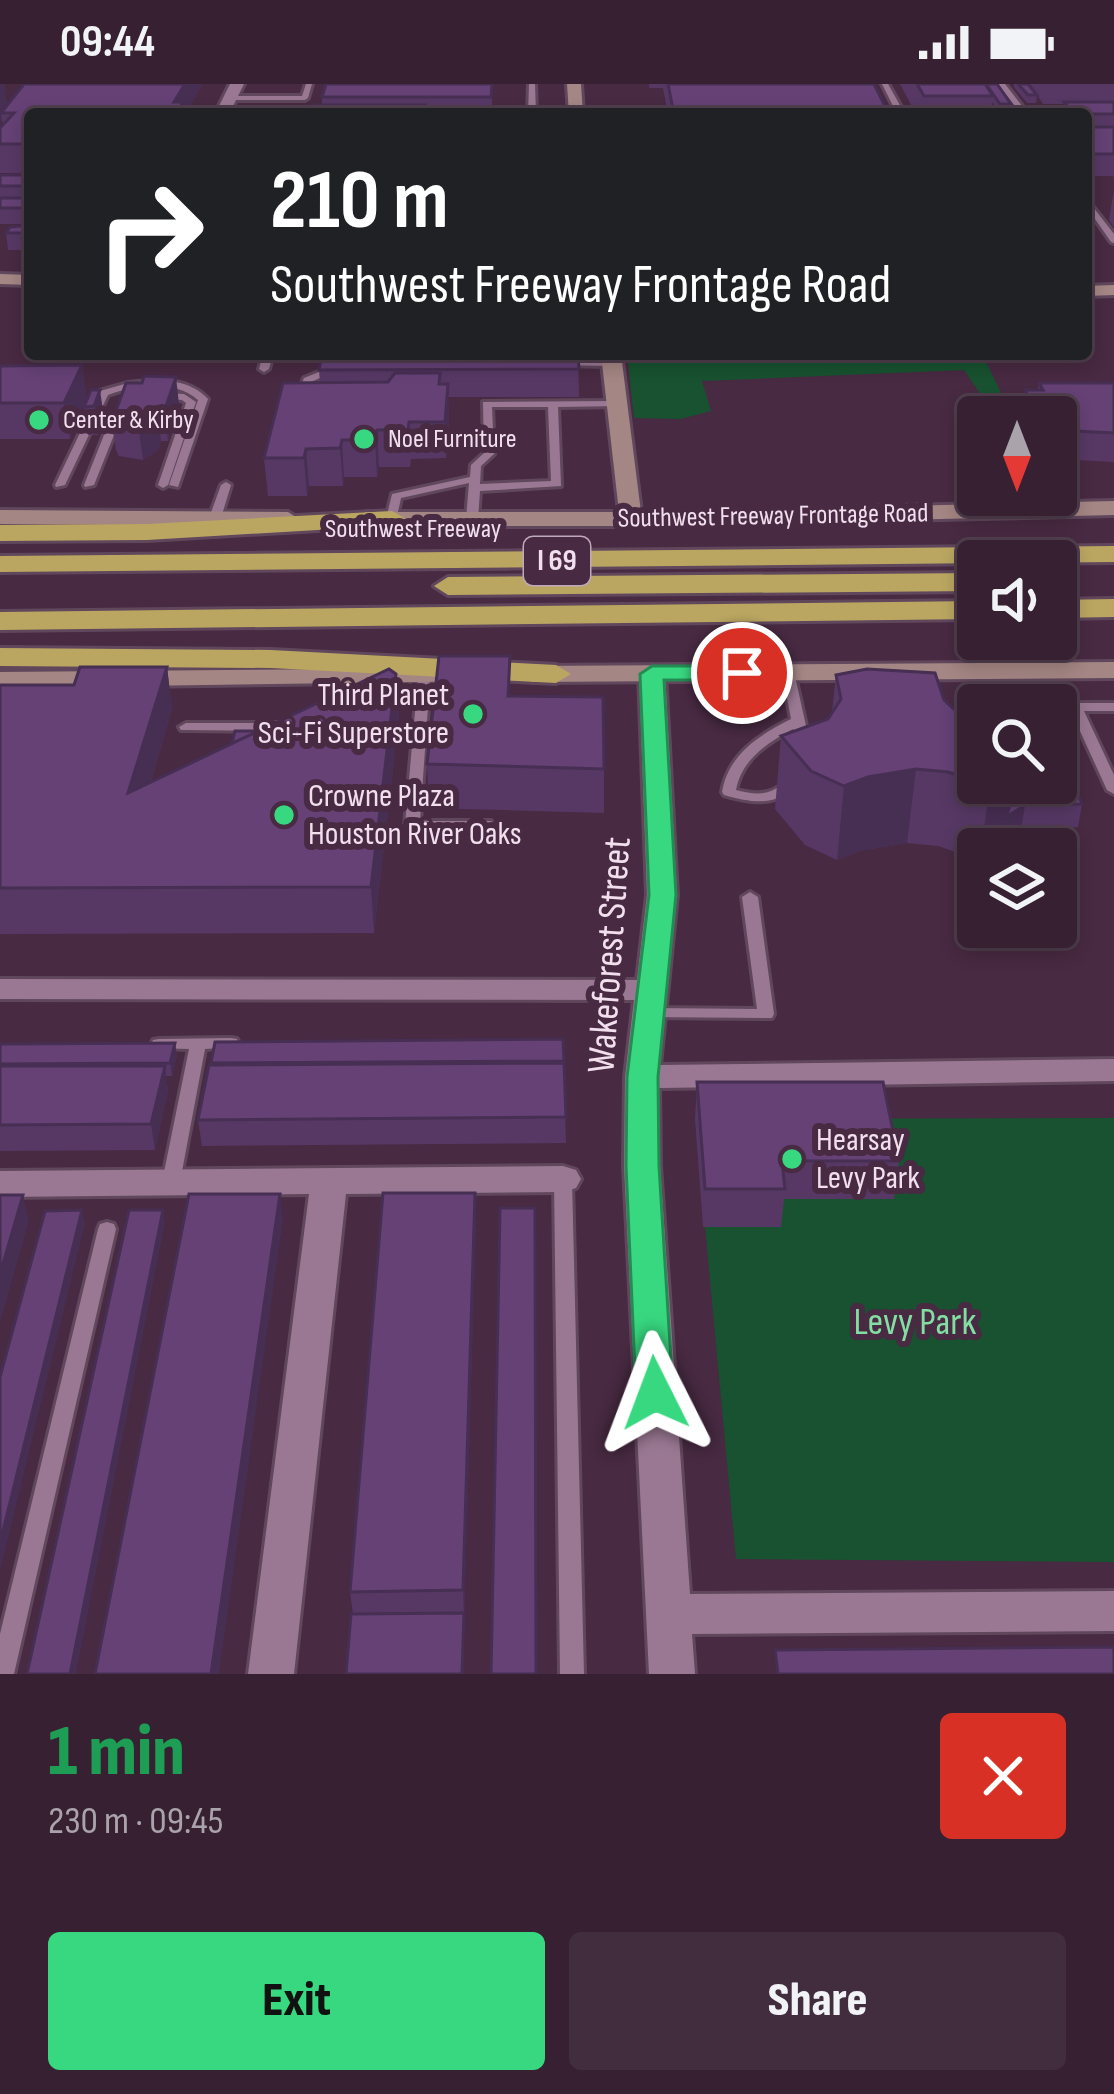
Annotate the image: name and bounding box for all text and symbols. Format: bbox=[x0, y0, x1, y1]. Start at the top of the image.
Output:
text: 09:44 bbox=[60, 15, 155, 70]
text: 210 m bbox=[270, 151, 449, 252]
icon: right bbox=[72, 156, 228, 312]
text: Southwest Freeway Frontage Road bbox=[270, 253, 891, 318]
north arrow bbox=[957, 396, 1077, 516]
map controls bbox=[957, 396, 1077, 948]
place label: Center & Kirby bbox=[63, 404, 194, 436]
marker: Center & Kirby bbox=[26, 407, 52, 433]
place label: Noel Furniture bbox=[388, 423, 517, 455]
marker: Noel Furniture bbox=[351, 426, 377, 452]
street label: Southwest Freeway Frontage Road bbox=[617, 497, 929, 535]
street label: Southwest Freeway bbox=[325, 513, 501, 545]
road number: I 69 bbox=[524, 537, 590, 585]
button: sound bbox=[957, 540, 1077, 660]
pin bbox=[691, 622, 793, 724]
icon: arrive bbox=[709, 640, 775, 706]
place label: Third Planet Sci-Fi Superstore bbox=[258, 675, 449, 753]
button: search bbox=[957, 684, 1077, 804]
marker: Third Planet Sci-Fi Superstore bbox=[460, 701, 486, 727]
place label: Crowne Plaza Houston River Oaks bbox=[308, 776, 522, 854]
marker: Crowne Plaza Houston River Oaks bbox=[271, 802, 297, 828]
button: layers bbox=[957, 828, 1077, 948]
street label: Wakeforest Street bbox=[578, 835, 642, 1075]
place label: Hearsay Levy Park bbox=[816, 1120, 920, 1198]
marker: Hearsay Levy Park bbox=[779, 1146, 805, 1172]
park label: Levy Park bbox=[854, 1299, 977, 1346]
position arrow bbox=[592, 1330, 718, 1456]
text: 1 min bbox=[48, 1709, 185, 1796]
button: close bbox=[940, 1713, 1066, 1839]
text: 230 m · 09:45 bbox=[48, 1798, 223, 1845]
button: Exit bbox=[48, 1932, 545, 2070]
button: Share bbox=[569, 1932, 1066, 2070]

